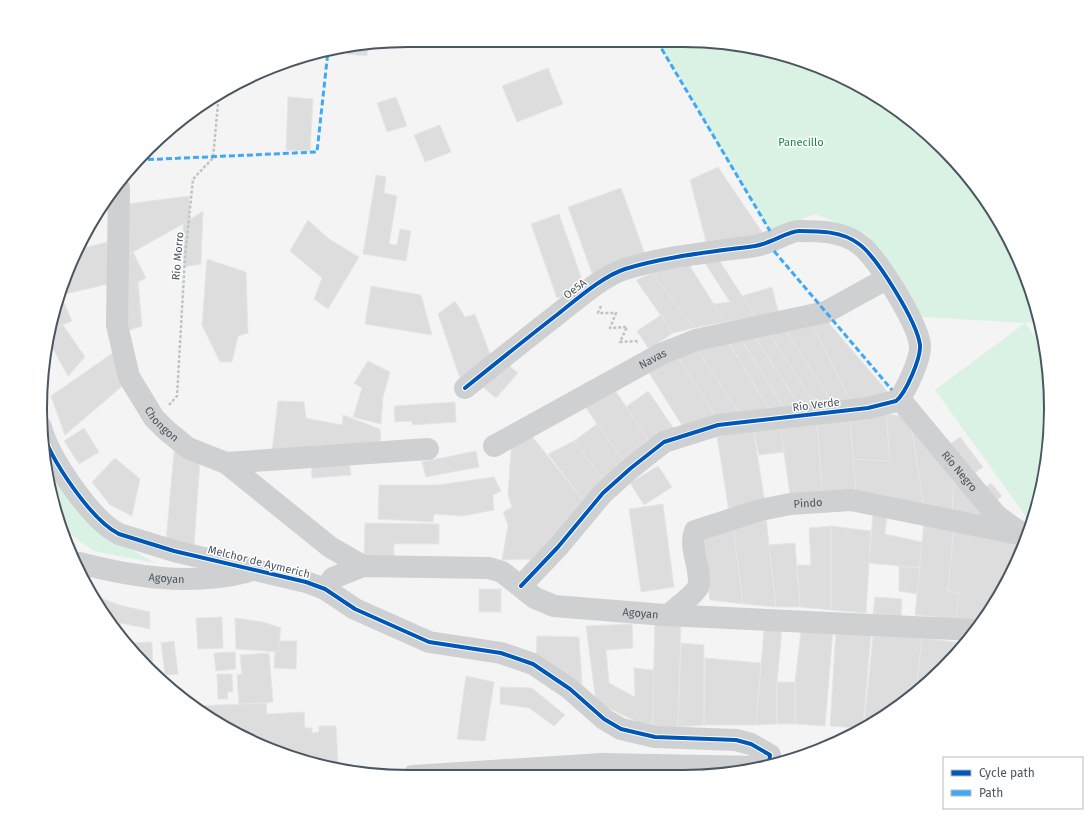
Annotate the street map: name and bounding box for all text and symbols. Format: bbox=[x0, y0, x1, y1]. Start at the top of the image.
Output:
park label: Panecillo bbox=[778, 136, 824, 149]
street label: Río Morro bbox=[169, 231, 187, 281]
street label: Oe5A bbox=[561, 276, 590, 302]
street label: Navas bbox=[636, 346, 668, 372]
street label: Río Verde bbox=[792, 396, 840, 414]
street label: Chongon bbox=[142, 404, 181, 444]
street label: Río Negro bbox=[939, 448, 980, 494]
street label: Pindo bbox=[793, 495, 823, 510]
street label: Melchor de Aymerich bbox=[207, 543, 311, 581]
street label: Agoyan bbox=[148, 570, 185, 586]
street label: Agoyan bbox=[622, 605, 659, 621]
legend bbox=[943, 757, 1083, 809]
text: Cycle path bbox=[979, 766, 1035, 780]
text: Path bbox=[979, 786, 1003, 800]

